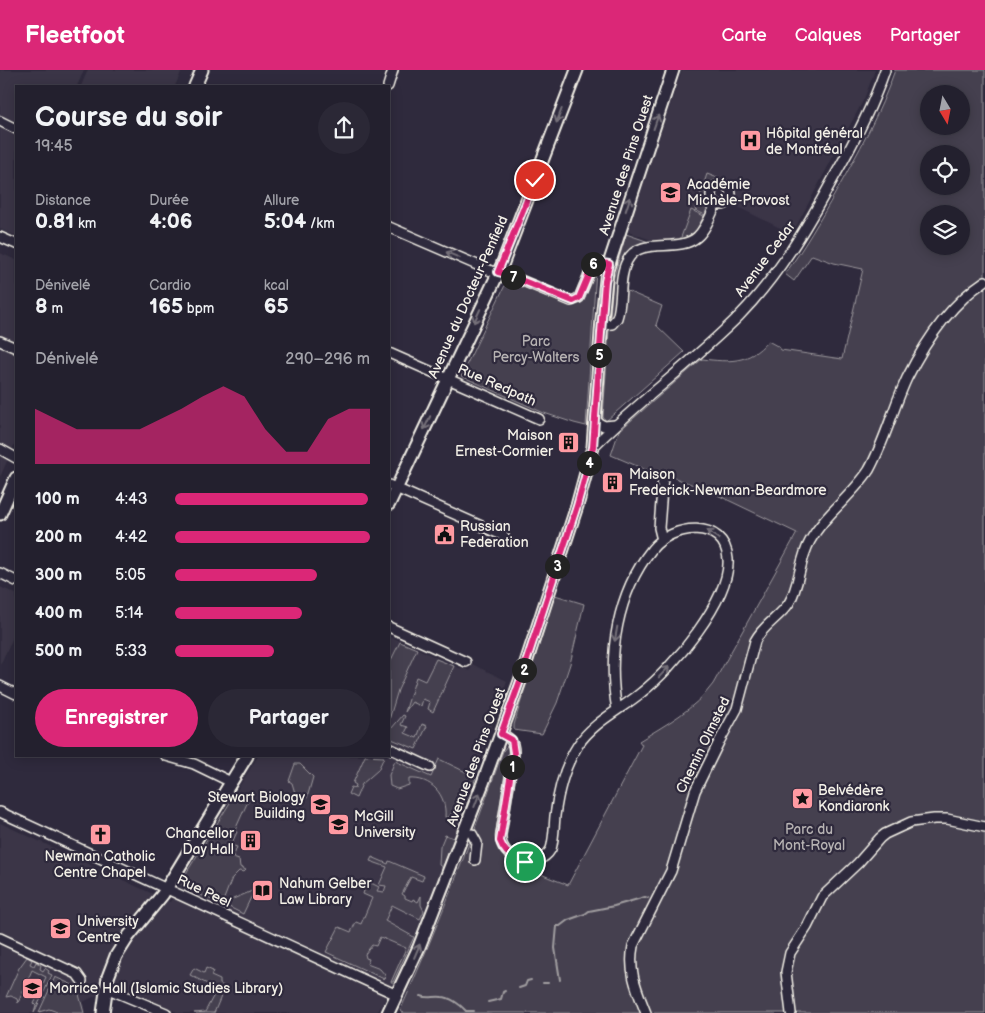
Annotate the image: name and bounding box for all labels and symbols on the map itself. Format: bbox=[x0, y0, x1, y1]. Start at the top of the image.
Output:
north arrow bbox=[920, 85, 970, 135]
street label: Avenue des Pins Ouest bbox=[595, 92, 657, 237]
one-way arrow bbox=[554, 108, 563, 123]
one-way arrow bbox=[652, 115, 661, 130]
place label: Hôpital général de Montréal bbox=[766, 125, 863, 158]
hospital icon: Hôpital général de Montréal bbox=[738, 129, 762, 153]
pin bbox=[514, 159, 556, 201]
place label: Académie Michèle-Provost bbox=[687, 176, 790, 209]
school or university icon: Académie Michèle-Provost bbox=[659, 180, 683, 204]
one-way arrow bbox=[624, 196, 634, 212]
street label: Avenue du Docteur-Penfield bbox=[424, 213, 512, 381]
street label: Avenue Cedar bbox=[731, 217, 799, 300]
one-way arrow bbox=[446, 249, 461, 259]
pin: 6 bbox=[580, 252, 606, 276]
pin: 7 bbox=[500, 264, 526, 290]
one-way arrow bbox=[472, 308, 481, 323]
park label: Parc Percy-Walters bbox=[493, 333, 580, 366]
pin: 5 bbox=[586, 342, 612, 368]
street label: Rue Redpath bbox=[455, 360, 539, 410]
one-way arrow bbox=[422, 415, 431, 430]
place label: Maison Ernest-Cormier bbox=[455, 427, 554, 460]
building icon: Maison Ernest-Cormier bbox=[557, 431, 581, 455]
pin: 4 bbox=[576, 450, 602, 476]
place label: Maison Frederick-Newman-Beardmore bbox=[629, 466, 826, 499]
building icon: Maison Frederick-Newman-Beardmore bbox=[601, 470, 625, 494]
place label: Russian Federation bbox=[460, 518, 529, 551]
public building icon: Russian Federation bbox=[432, 522, 456, 546]
one-way arrow bbox=[706, 530, 720, 540]
pin: 3 bbox=[544, 554, 570, 578]
one-way arrow bbox=[610, 626, 620, 642]
pin: 2 bbox=[512, 658, 536, 682]
one-way arrow bbox=[658, 666, 670, 679]
street label: Avenue des Pins Ouest bbox=[443, 685, 509, 829]
street label: Chemin Olmsted bbox=[672, 694, 734, 796]
pin: 1 bbox=[500, 754, 524, 780]
place label: Belvédère Kondiaronk bbox=[818, 782, 890, 815]
place icon: Belvédère Kondiaronk bbox=[790, 786, 814, 810]
place label: Stewart Biology Building bbox=[208, 789, 306, 822]
one-way arrow bbox=[473, 792, 482, 808]
school or university icon: Stewart Biology Building bbox=[309, 793, 333, 817]
place label: McGill University bbox=[354, 808, 416, 841]
school or university icon: McGill University bbox=[326, 812, 350, 836]
park label: Parc du Mont-Royal bbox=[773, 821, 845, 854]
church icon: Newman Catholic Centre Chapel bbox=[88, 822, 112, 846]
place label: Chancellor Day Hall bbox=[166, 825, 235, 858]
building icon: Chancellor Day Hall bbox=[238, 829, 262, 853]
pin bbox=[504, 841, 546, 883]
place label: Newman Catholic Centre Chapel bbox=[44, 848, 156, 881]
street label: Rue Peel bbox=[174, 871, 234, 911]
place label: Nahum Gelber Law Library bbox=[279, 875, 372, 908]
library icon: Nahum Gelber Law Library bbox=[251, 879, 275, 903]
place label: University Centre bbox=[77, 913, 139, 946]
school or university icon: University Centre bbox=[49, 917, 73, 941]
one-way arrow bbox=[413, 944, 423, 959]
school or university icon: Morrice Hall (Islamic Studies Library) bbox=[21, 976, 45, 1000]
place label: Morrice Hall (Islamic Studies Library) bbox=[49, 980, 283, 997]

